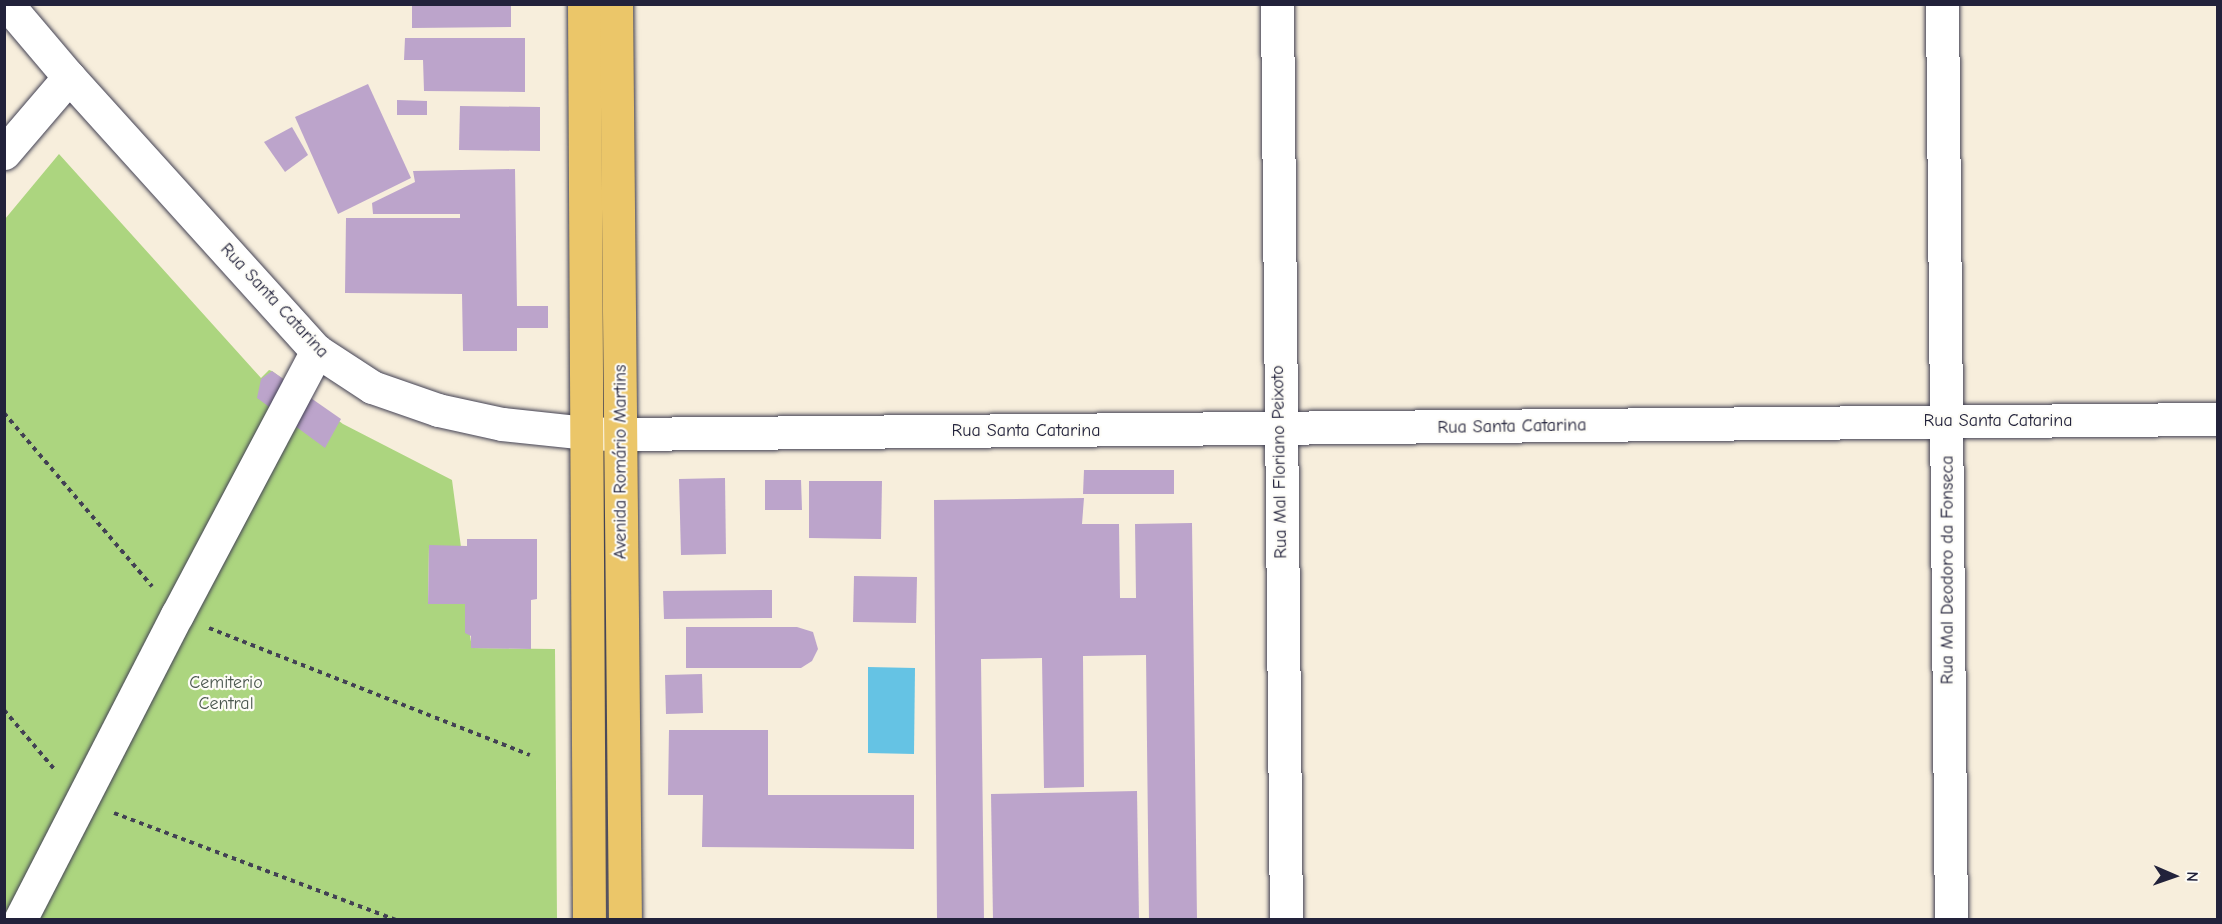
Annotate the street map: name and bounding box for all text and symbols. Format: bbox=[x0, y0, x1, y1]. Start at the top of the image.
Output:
street label: Rua Santa Catarina bbox=[215, 239, 333, 363]
street label: Avenida Romário Martins bbox=[610, 365, 632, 559]
street label: Rua Mal Floriano Peixoto bbox=[1268, 365, 1292, 559]
street label: Rua Santa Catarina bbox=[1923, 410, 2073, 432]
street label: Rua Santa Catarina bbox=[1437, 415, 1587, 439]
street label: Rua Santa Catarina bbox=[951, 420, 1101, 442]
street label: Rua Mal Deodoro da Fonseca bbox=[1937, 456, 1959, 684]
park label: Cemiterio Central bbox=[189, 673, 263, 716]
north arrow bbox=[2144, 846, 2204, 906]
text: N bbox=[2183, 871, 2201, 882]

